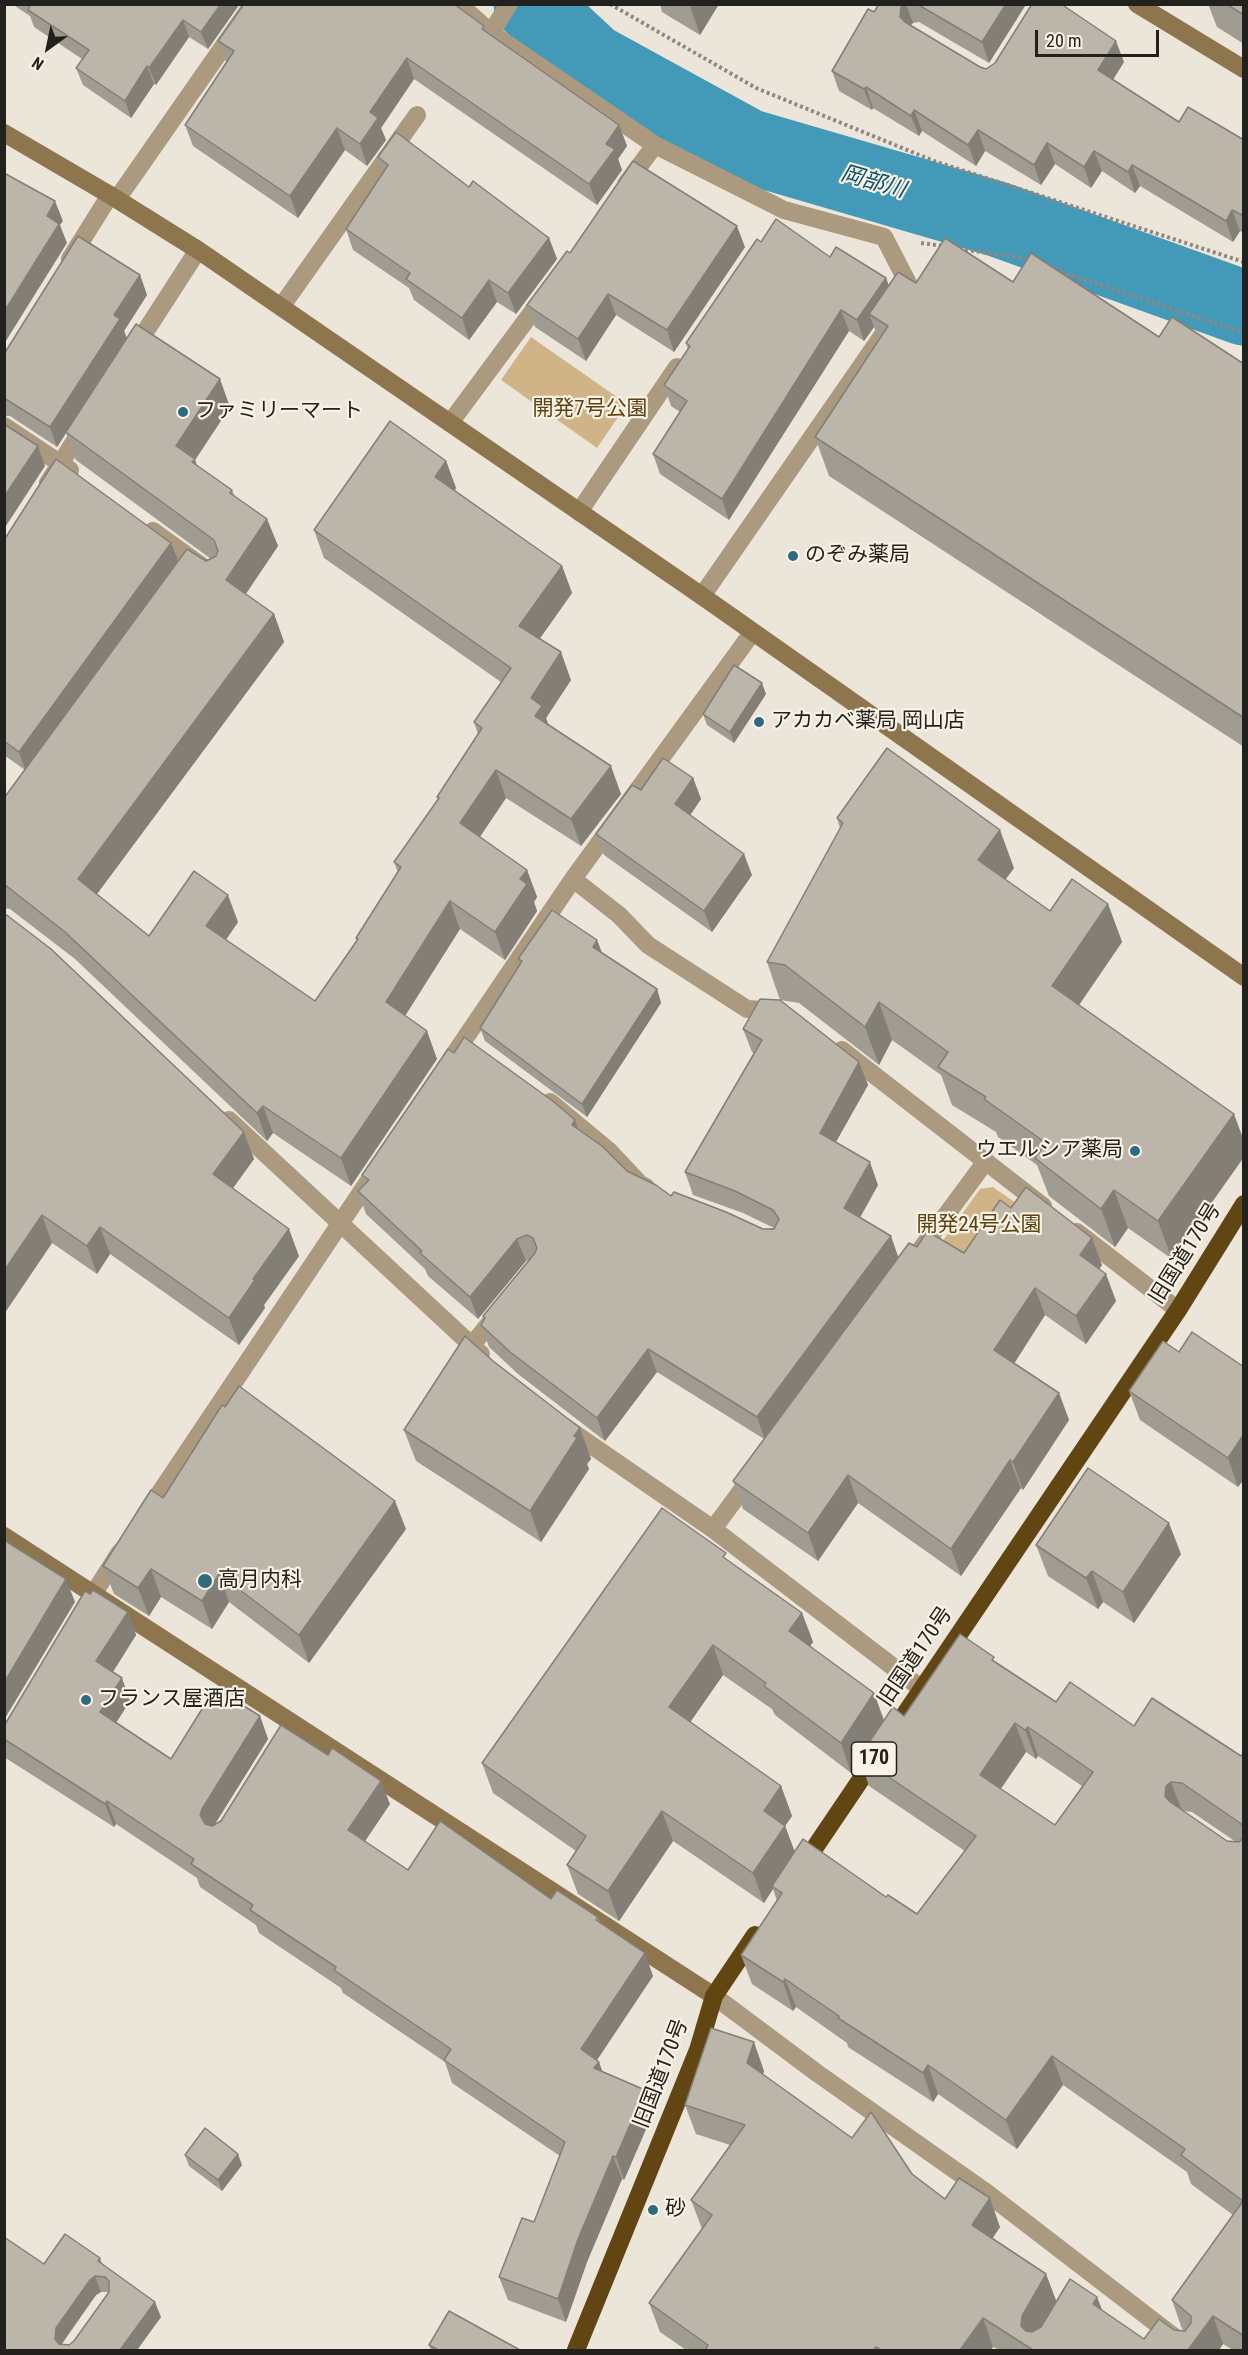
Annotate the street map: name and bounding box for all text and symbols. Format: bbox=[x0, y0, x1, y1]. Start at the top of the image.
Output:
north arrow bbox=[18, 18, 78, 78]
scale bar bbox=[1038, 18, 1162, 56]
text: 20 m bbox=[1046, 30, 1081, 51]
text: N bbox=[29, 53, 47, 74]
water label: 岡部川 bbox=[838, 161, 908, 205]
park label: 開発7号公園 bbox=[532, 397, 648, 423]
place label: ファミリーマート bbox=[195, 399, 363, 425]
marker: ファミリーマート bbox=[176, 405, 190, 419]
place label: のぞみ薬局 bbox=[805, 543, 910, 569]
marker: のぞみ薬局 bbox=[786, 549, 800, 563]
place label: アカカベ薬局 岡山店 bbox=[771, 709, 965, 735]
marker: アカカベ薬局 岡山店 bbox=[752, 715, 766, 729]
place label: ウエルシア薬局 bbox=[976, 1138, 1123, 1164]
marker: ウエルシア薬局 bbox=[1128, 1144, 1142, 1158]
street label: 旧国道170号 bbox=[1145, 1199, 1227, 1309]
park label: 開発24号公園 bbox=[916, 1213, 1042, 1239]
place label: 高月内科 bbox=[218, 1568, 302, 1594]
marker: 高月内科 bbox=[196, 1572, 214, 1590]
street label: 旧国道170号 bbox=[873, 1602, 959, 1712]
place label: フランス屋酒店 bbox=[98, 1687, 245, 1713]
marker: フランス屋酒店 bbox=[79, 1693, 93, 1707]
road number: 170 bbox=[852, 1742, 896, 1776]
street label: 旧国道170号 bbox=[630, 2016, 694, 2132]
place label: 砂 bbox=[665, 2197, 686, 2223]
marker: 砂 bbox=[646, 2203, 660, 2217]

